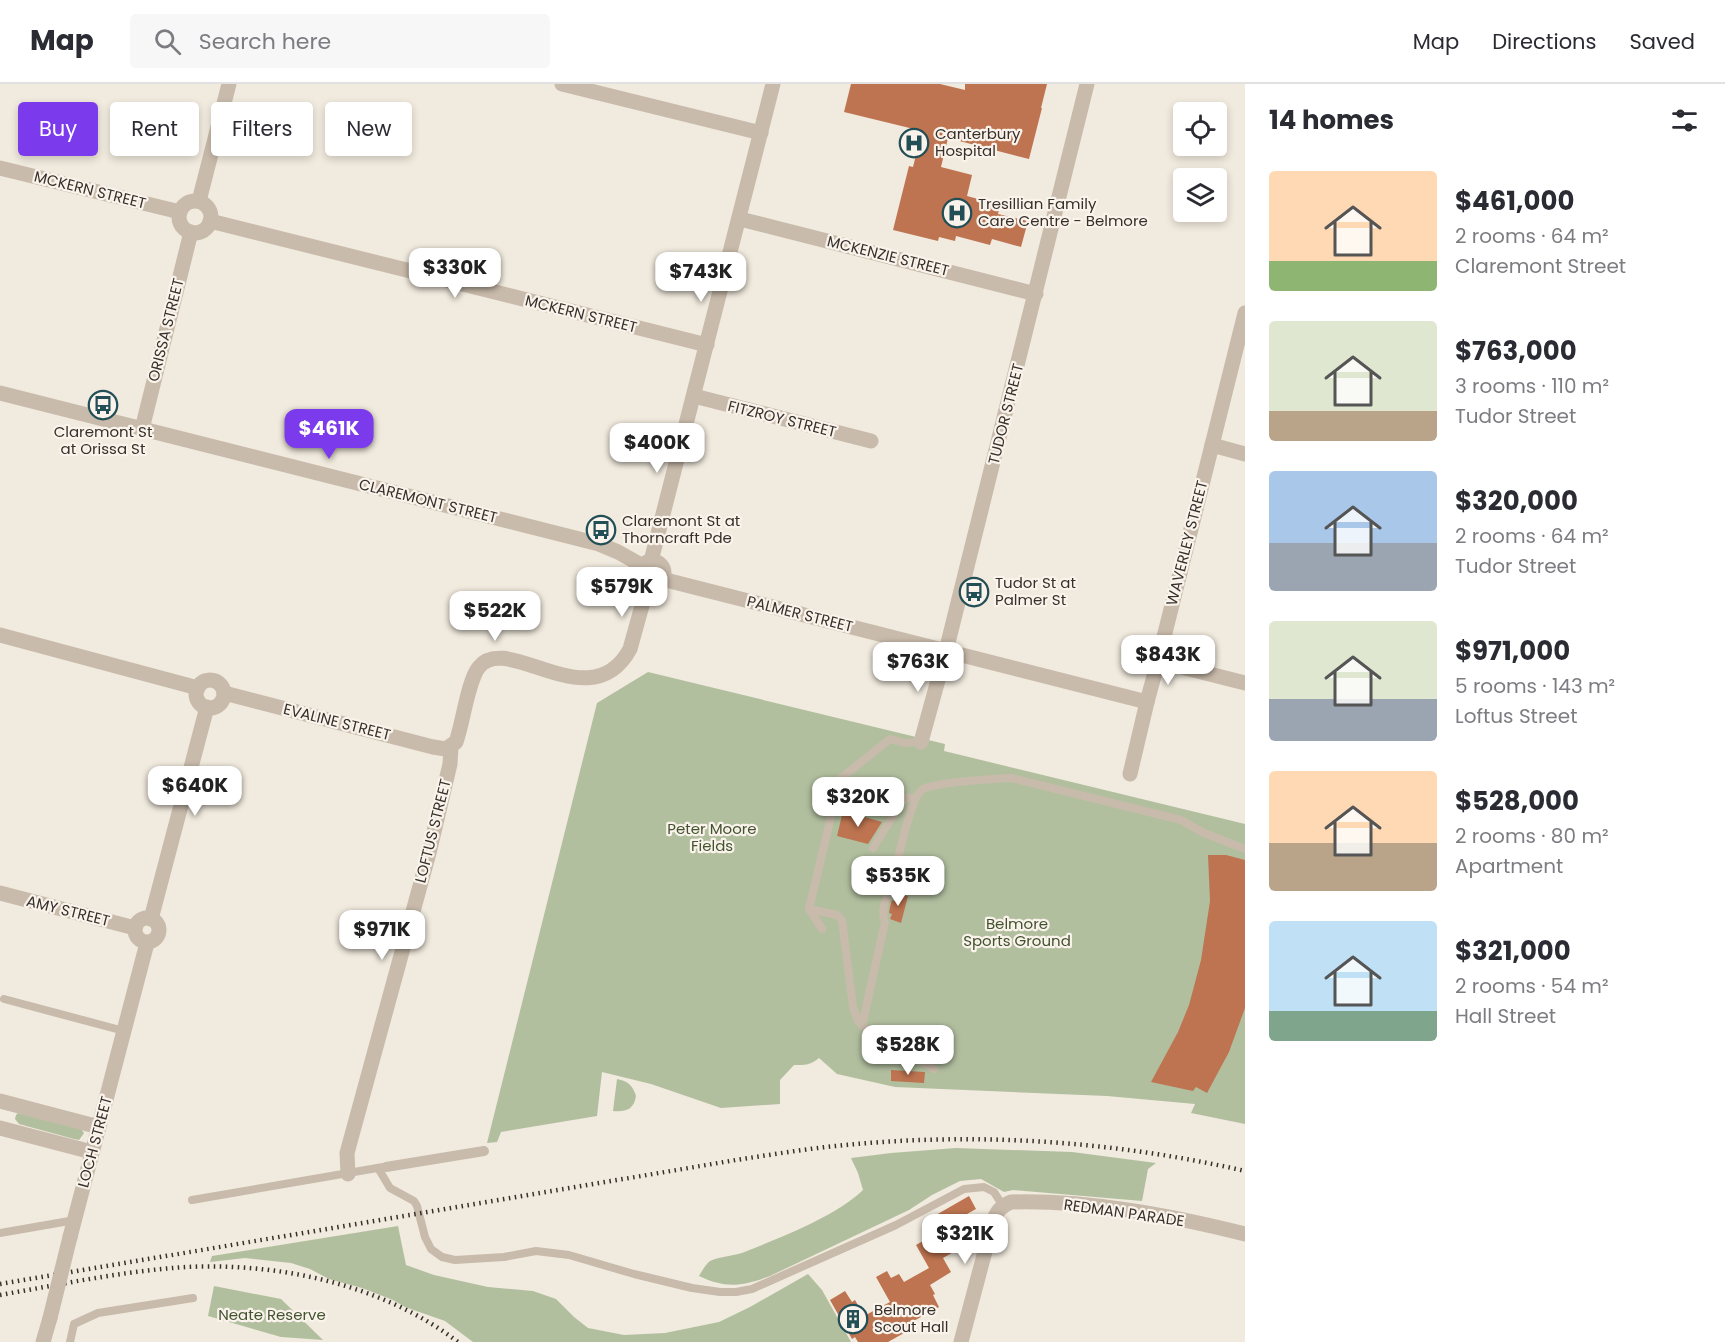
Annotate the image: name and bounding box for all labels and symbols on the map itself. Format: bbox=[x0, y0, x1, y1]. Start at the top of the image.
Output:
place label: Canterbury Hospital bbox=[935, 123, 1021, 161]
hospital icon: Canterbury Hospital bbox=[898, 127, 930, 159]
street label: MCKERN STREET bbox=[32, 165, 148, 214]
place label: Tresillian Family Care Centre - Belmore bbox=[978, 193, 1148, 231]
hospital icon: Tresillian Family Care Centre - Belmore bbox=[941, 197, 973, 229]
street label: MCKENZIE STREET bbox=[825, 230, 951, 281]
pin: $330K bbox=[413, 248, 497, 299]
pin: $743K bbox=[659, 252, 743, 303]
street label: ORISSA STREET bbox=[143, 276, 189, 384]
street label: MCKERN STREET bbox=[523, 289, 639, 338]
street label: TUDOR STREET bbox=[983, 361, 1028, 467]
bus stop icon: Claremont St at Orissa St bbox=[87, 389, 119, 421]
street label: FITZROY STREET bbox=[726, 395, 838, 442]
pin: $461K bbox=[287, 409, 371, 460]
place label: Claremont St at Orissa St bbox=[54, 421, 152, 459]
pin: $400K bbox=[615, 423, 699, 474]
street label: CLAREMONT STREET bbox=[357, 473, 500, 528]
street label: WAVERLEY STREET bbox=[1161, 478, 1212, 608]
place label: Claremont St at Thorncraft Pde bbox=[622, 510, 740, 548]
bus stop icon: Claremont St at Thorncraft Pde bbox=[585, 514, 617, 546]
pin: $579K bbox=[580, 567, 664, 618]
place label: Tudor St at Palmer St bbox=[995, 572, 1076, 610]
bus stop icon: Tudor St at Palmer St bbox=[958, 576, 990, 608]
street label: PALMER STREET bbox=[745, 590, 855, 637]
pin: $522K bbox=[453, 591, 537, 642]
pin: $843K bbox=[1126, 635, 1210, 686]
pin: $763K bbox=[876, 642, 960, 693]
street label: EVALINE STREET bbox=[281, 698, 393, 745]
pin: $640K bbox=[153, 766, 237, 817]
street label: LOFTUS STREET bbox=[409, 777, 456, 885]
pin: $320K bbox=[816, 777, 900, 828]
park label: Peter Moore Fields bbox=[667, 818, 757, 856]
pin: $535K bbox=[856, 856, 940, 907]
street label: AMY STREET bbox=[24, 890, 112, 931]
pin: $971K bbox=[340, 910, 424, 961]
park label: Belmore Sports Ground bbox=[963, 913, 1071, 951]
pin: $528K bbox=[866, 1025, 950, 1076]
street label: LOCH STREET bbox=[72, 1094, 117, 1190]
street label: REDMAN PARADE bbox=[1063, 1194, 1186, 1231]
pin: $321K bbox=[923, 1214, 1007, 1265]
place label: Belmore Scout Hall bbox=[874, 1299, 948, 1337]
building icon: Belmore Scout Hall bbox=[837, 1303, 869, 1335]
park label: Neate Reserve bbox=[218, 1304, 326, 1325]

